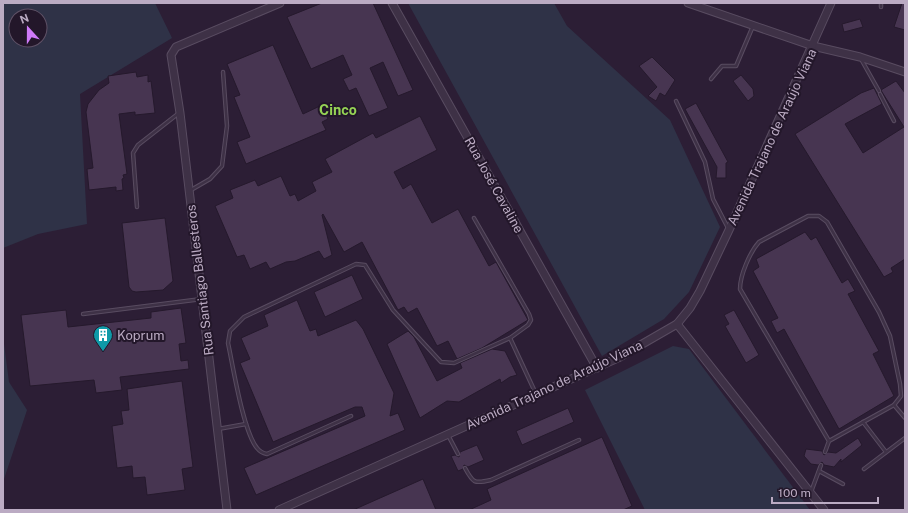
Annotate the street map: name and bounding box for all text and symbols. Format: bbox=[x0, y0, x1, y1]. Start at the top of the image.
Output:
north arrow bbox=[8, 8, 48, 48]
text: N bbox=[18, 12, 31, 26]
street label: Avenida Trajano de Araújo Viana bbox=[724, 46, 820, 228]
district label: Cinco bbox=[319, 102, 357, 118]
street label: Rua José Cavaline bbox=[461, 134, 527, 236]
street label: Rua Santiago Ballesteros bbox=[183, 204, 217, 356]
building icon: Koprum bbox=[92, 324, 114, 352]
place label: Koprum bbox=[117, 328, 165, 343]
street label: Avenida Trajano de Araújo Viana bbox=[463, 337, 645, 433]
scale bar bbox=[772, 479, 878, 505]
text: 100 m bbox=[778, 486, 811, 500]

